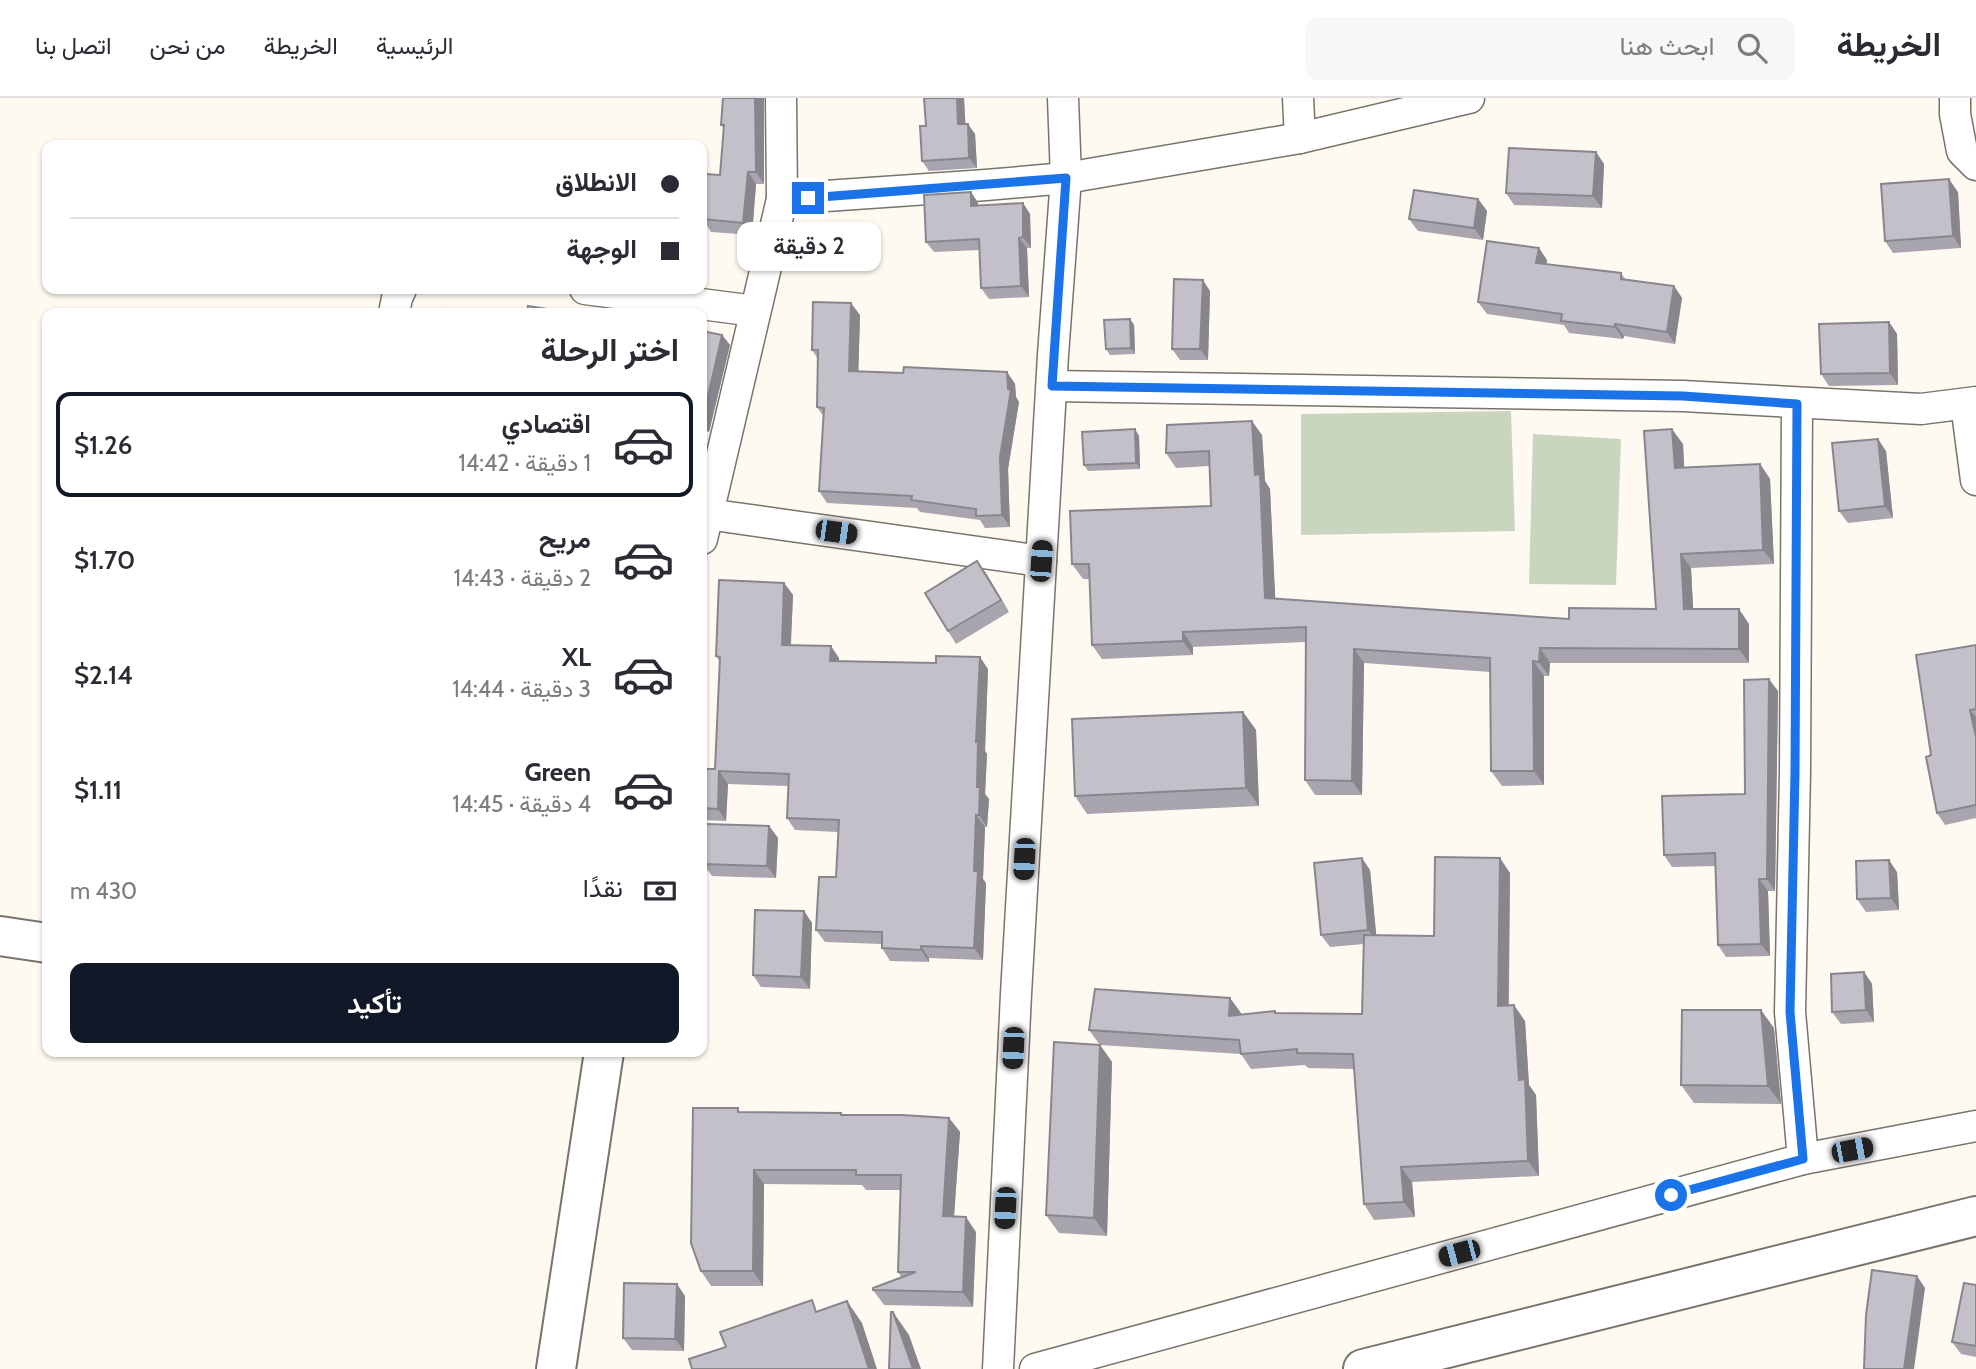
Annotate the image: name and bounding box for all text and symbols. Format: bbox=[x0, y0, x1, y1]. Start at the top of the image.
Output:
search box bbox=[1305, 17, 1795, 80]
text: الخريطة bbox=[1837, 24, 1941, 64]
icon: search bbox=[1733, 29, 1771, 67]
text: ابحث هنا bbox=[1619, 30, 1715, 62]
text: اتصل بنا bbox=[35, 31, 112, 60]
text: من نحن bbox=[150, 31, 226, 60]
text: الخريطة bbox=[264, 31, 338, 60]
text: الرئيسية bbox=[376, 31, 453, 60]
text: الانطلاق bbox=[555, 166, 637, 198]
route end bbox=[792, 182, 824, 214]
callout: 2 دقيقة bbox=[736, 222, 880, 272]
text: 2 دقيقة bbox=[773, 232, 845, 260]
text: الوجهة bbox=[566, 233, 637, 265]
text: اختر الرحلة bbox=[541, 330, 679, 369]
text: اقتصادي bbox=[502, 408, 591, 440]
icon: car bbox=[612, 413, 675, 476]
text: $1.26 bbox=[74, 429, 132, 461]
text: 1 دقيقة · 14:42 bbox=[458, 449, 591, 477]
car bbox=[814, 519, 859, 545]
text: مريح bbox=[539, 523, 591, 555]
icon: car bbox=[612, 528, 675, 591]
car bbox=[1030, 539, 1053, 583]
text: $1.70 bbox=[74, 544, 135, 576]
text: 2 دقيقة · 14:43 bbox=[453, 564, 591, 592]
text: XL bbox=[562, 641, 591, 673]
icon: car bbox=[612, 643, 675, 706]
text: $2.14 bbox=[74, 659, 133, 691]
text: 3 دقيقة · 14:44 bbox=[452, 675, 591, 703]
text: Green bbox=[524, 756, 591, 788]
icon: car bbox=[612, 758, 675, 821]
text: $1.11 bbox=[74, 774, 122, 806]
text: 4 دقيقة · 14:45 bbox=[452, 790, 591, 818]
car bbox=[1013, 837, 1036, 881]
text: نقدًا bbox=[583, 872, 623, 904]
icon: cash bbox=[641, 872, 679, 910]
text: 430 m bbox=[70, 877, 137, 905]
button: تأكيد bbox=[70, 963, 679, 1043]
car bbox=[1002, 1026, 1025, 1070]
car bbox=[1830, 1136, 1875, 1164]
route start bbox=[1655, 1179, 1687, 1211]
car bbox=[994, 1186, 1017, 1230]
car bbox=[1436, 1237, 1483, 1269]

